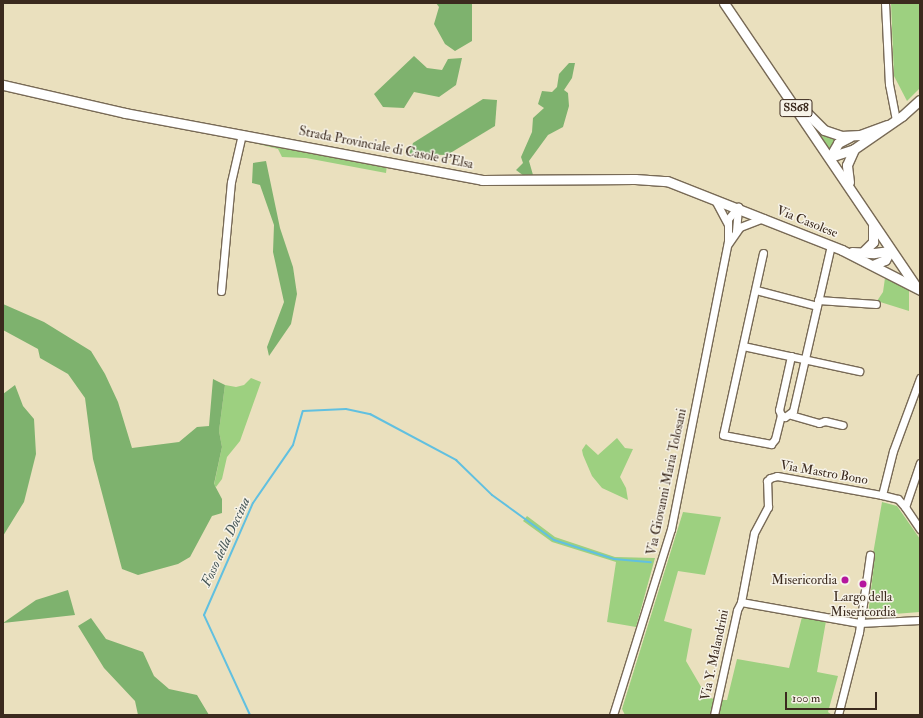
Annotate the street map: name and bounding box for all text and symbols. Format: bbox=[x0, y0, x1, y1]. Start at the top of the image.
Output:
road number: SS68 bbox=[779, 98, 813, 118]
street label: Strada Provinciale di Casole d'Elsa bbox=[297, 123, 475, 173]
street label: Via Casolese bbox=[774, 203, 840, 241]
street label: Via Giovanni Maria Tolosani bbox=[644, 407, 690, 557]
street label: Via Mastro Bono bbox=[779, 458, 869, 488]
water label: Fosso della Doccina bbox=[198, 495, 254, 589]
place label: Misericordia bbox=[771, 572, 837, 588]
marker: Misericordia bbox=[840, 575, 850, 585]
marker: Largo della Misericordia bbox=[858, 579, 868, 589]
place label: Largo della Misericordia bbox=[830, 590, 896, 621]
street label: Via Y. Malandrini bbox=[698, 608, 732, 702]
scale bar bbox=[787, 684, 879, 710]
text: 100 m bbox=[792, 691, 820, 706]

